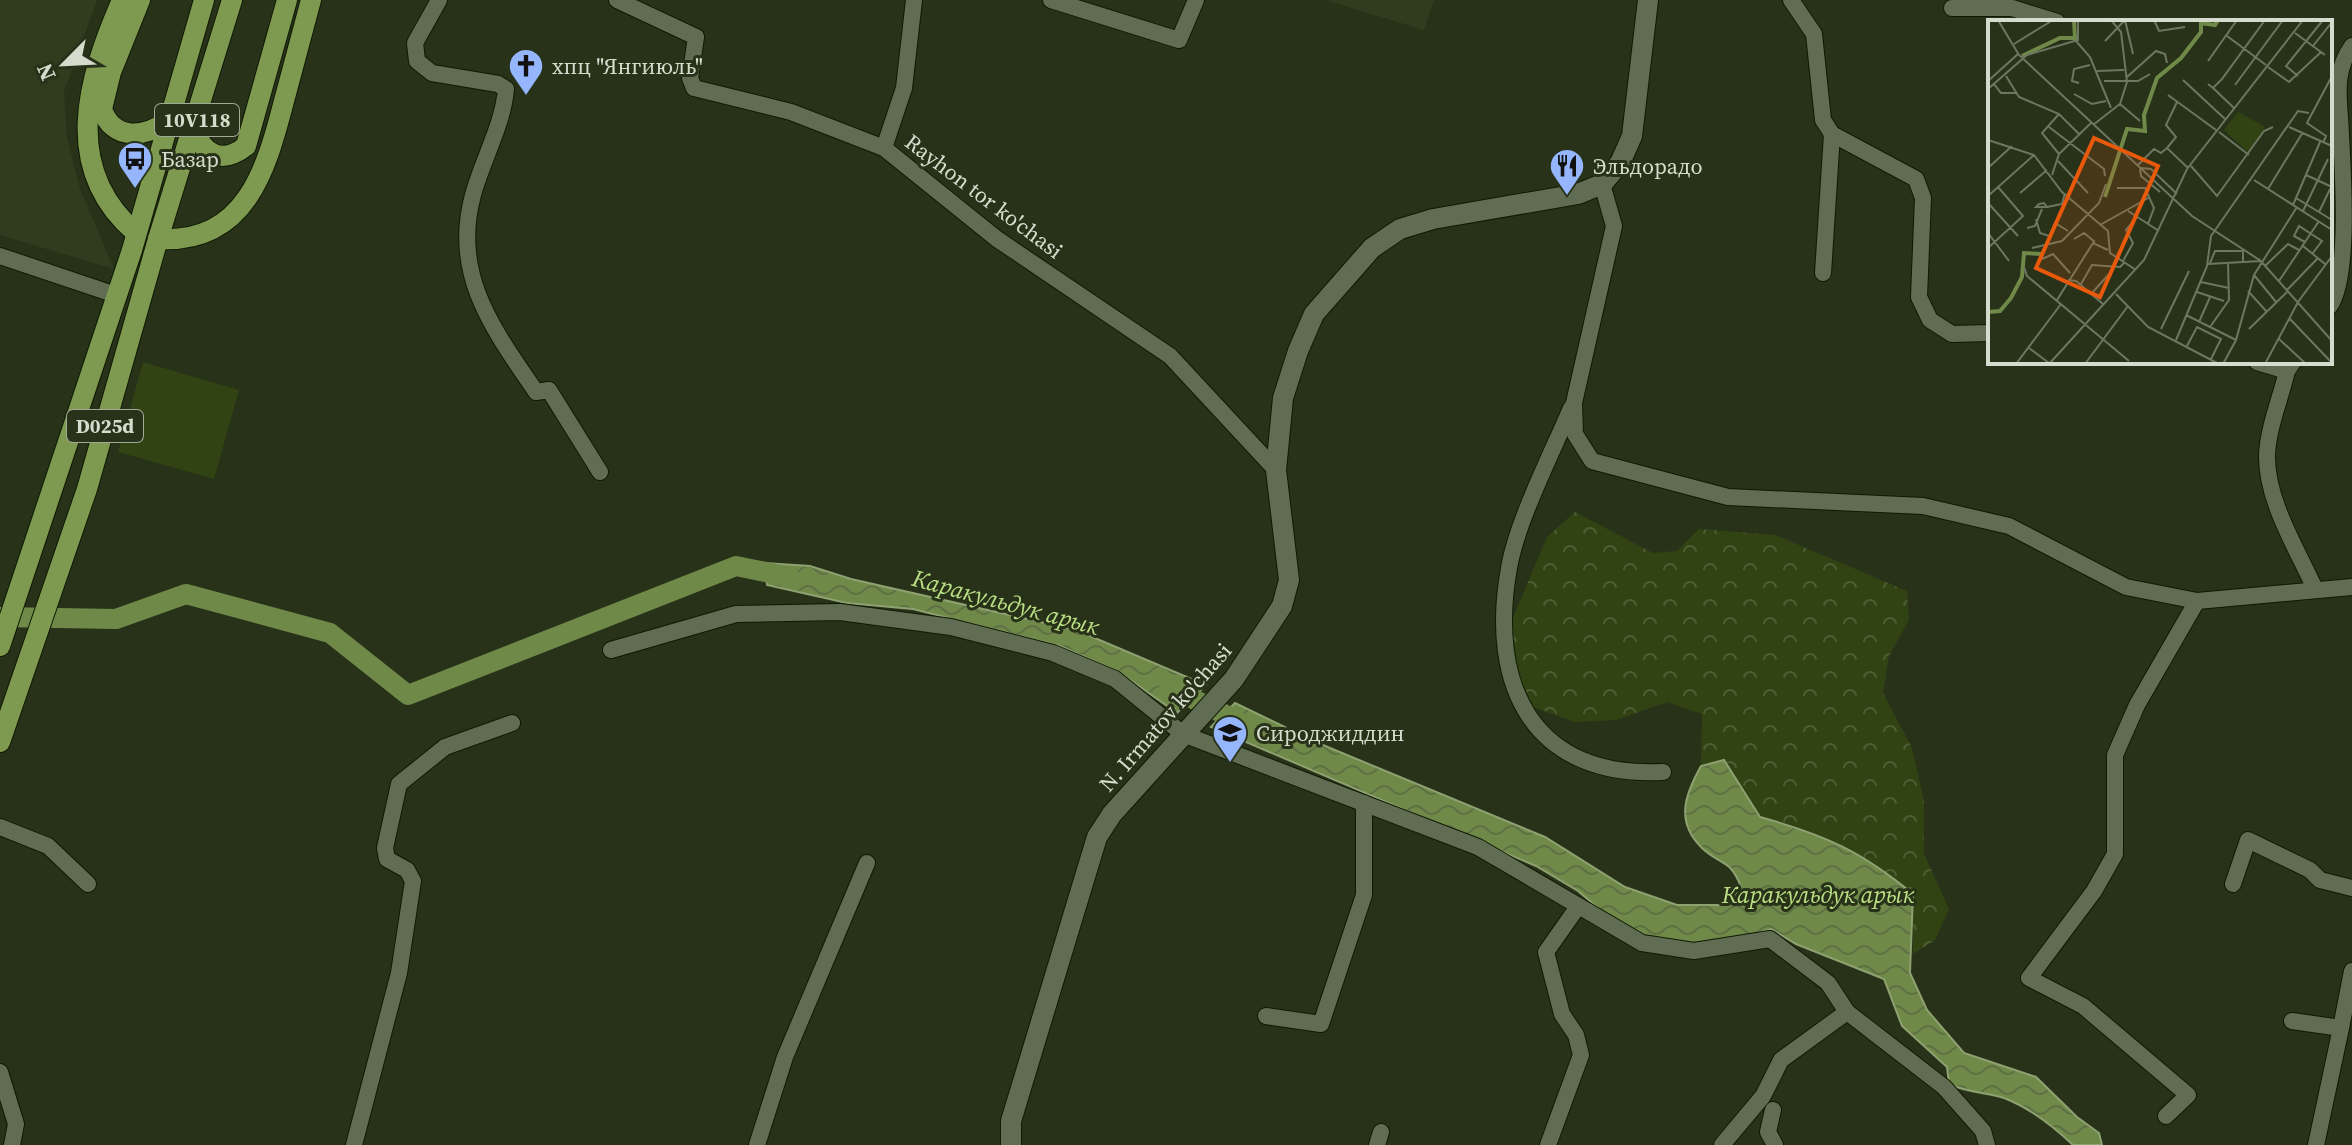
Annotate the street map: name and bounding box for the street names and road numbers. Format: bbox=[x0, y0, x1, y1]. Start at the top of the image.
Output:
road number: 10V118 bbox=[155, 104, 239, 136]
street label: Rayhon tor ko'chasi bbox=[899, 127, 1069, 265]
road number: D025d bbox=[67, 410, 143, 442]
street label: N. Irmatov ko'chasi bbox=[1092, 636, 1238, 798]

